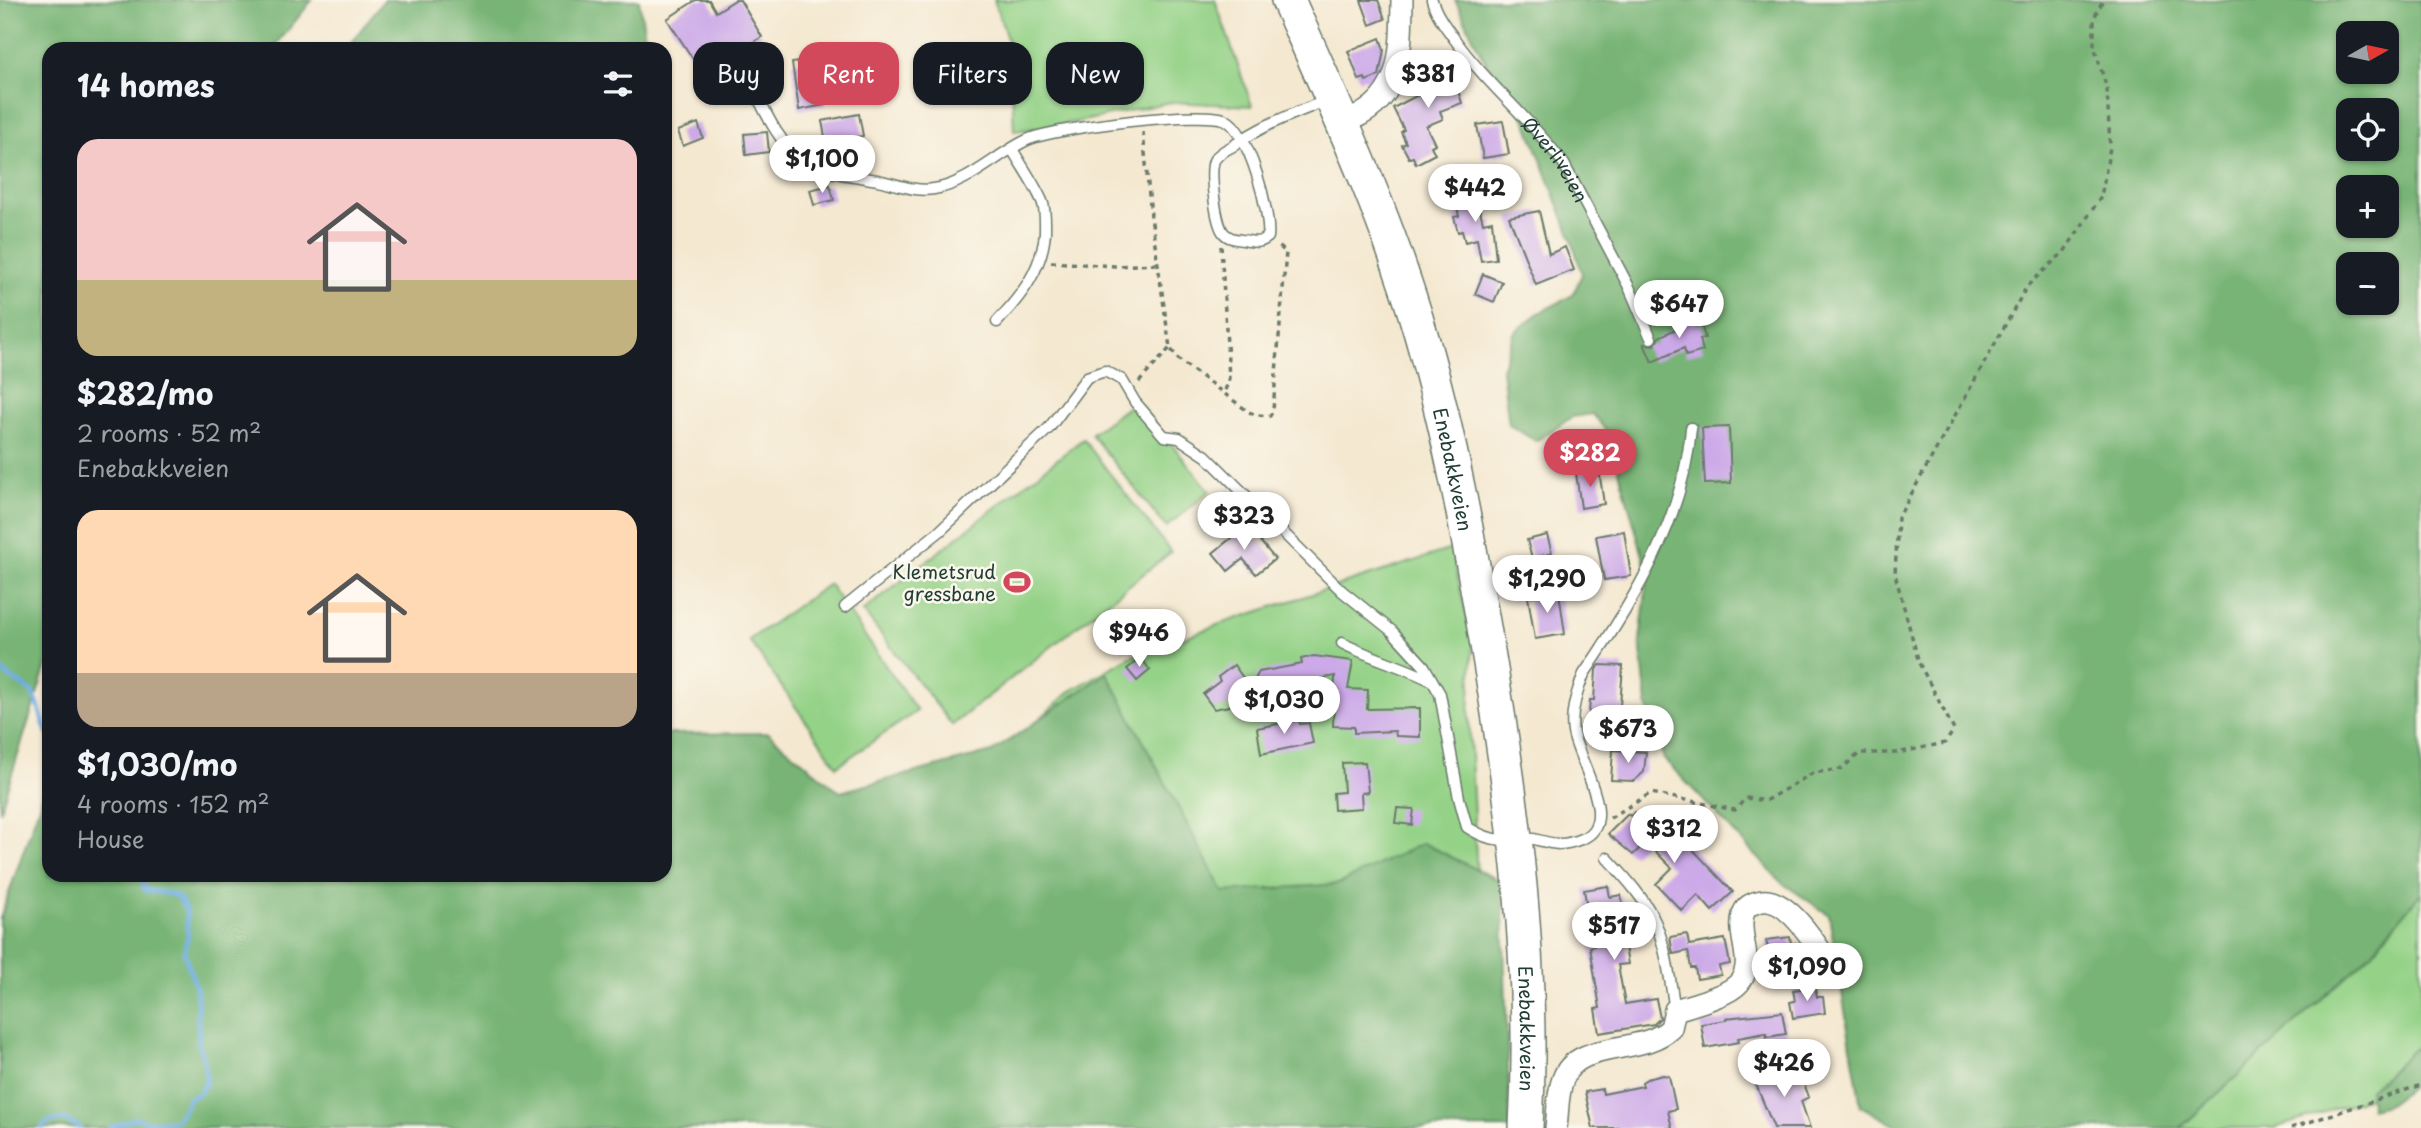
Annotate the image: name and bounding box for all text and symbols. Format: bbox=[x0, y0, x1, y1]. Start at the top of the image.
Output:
north arrow bbox=[2336, 21, 2399, 84]
map controls bbox=[2336, 21, 2399, 315]
chip: Buy bbox=[693, 42, 784, 105]
chip: Rent bbox=[798, 42, 899, 105]
chip: Filters bbox=[913, 42, 1032, 105]
chip: New bbox=[1046, 42, 1144, 105]
pin: $381 bbox=[1387, 50, 1469, 110]
text: $381 bbox=[1401, 55, 1455, 90]
text: 14 homes bbox=[77, 62, 215, 107]
icon: filters bbox=[599, 65, 637, 103]
button: locate bbox=[2336, 98, 2399, 161]
street label: Øverliveien bbox=[1516, 110, 1596, 207]
pin: $1,100 bbox=[765, 136, 879, 195]
text: $1,100 bbox=[785, 140, 859, 175]
pin: $442 bbox=[1434, 164, 1516, 224]
text: $442 bbox=[1444, 169, 1506, 204]
button: + bbox=[2336, 175, 2399, 238]
icon: home bbox=[294, 184, 420, 310]
button: − bbox=[2336, 252, 2399, 315]
pin: $647 bbox=[1638, 280, 1720, 340]
text: $647 bbox=[1650, 285, 1708, 320]
text: $282/mo bbox=[77, 370, 213, 415]
street label: Enebakkveien bbox=[1427, 405, 1480, 533]
text: 2 rooms · 52 m² bbox=[77, 415, 261, 450]
pin: $282 bbox=[1549, 430, 1631, 489]
text: $282 bbox=[1560, 434, 1620, 469]
text: Enebakkveien bbox=[77, 450, 229, 485]
pin: $323 bbox=[1203, 492, 1285, 552]
text: $323 bbox=[1213, 497, 1275, 532]
icon: home bbox=[294, 555, 420, 681]
pin: $1,290 bbox=[1490, 556, 1604, 615]
place label: Klemetsrud gressbane bbox=[892, 557, 996, 607]
text: $1,290 bbox=[1508, 560, 1586, 595]
sports icon: Klemetsrud gressbane bbox=[1002, 567, 1032, 597]
pin: $946 bbox=[1098, 610, 1180, 669]
text: $946 bbox=[1109, 614, 1169, 649]
pin: $1,030 bbox=[1227, 676, 1341, 736]
text: $1,030 bbox=[1244, 681, 1324, 716]
pin: $673 bbox=[1587, 706, 1669, 765]
text: $673 bbox=[1599, 710, 1657, 745]
text: $1,030/mo bbox=[77, 741, 238, 786]
text: 4 rooms · 152 m² bbox=[77, 786, 270, 821]
pin: $312 bbox=[1633, 806, 1715, 865]
text: $312 bbox=[1646, 810, 1702, 845]
text: House bbox=[77, 821, 144, 856]
pin: $517 bbox=[1573, 902, 1655, 962]
text: $517 bbox=[1588, 907, 1640, 942]
pin: $1,090 bbox=[1750, 944, 1864, 1003]
text: $1,090 bbox=[1768, 948, 1846, 983]
street label: Enebakkveien bbox=[1512, 965, 1542, 1092]
pin: $426 bbox=[1743, 1040, 1825, 1099]
text: $426 bbox=[1754, 1044, 1814, 1079]

